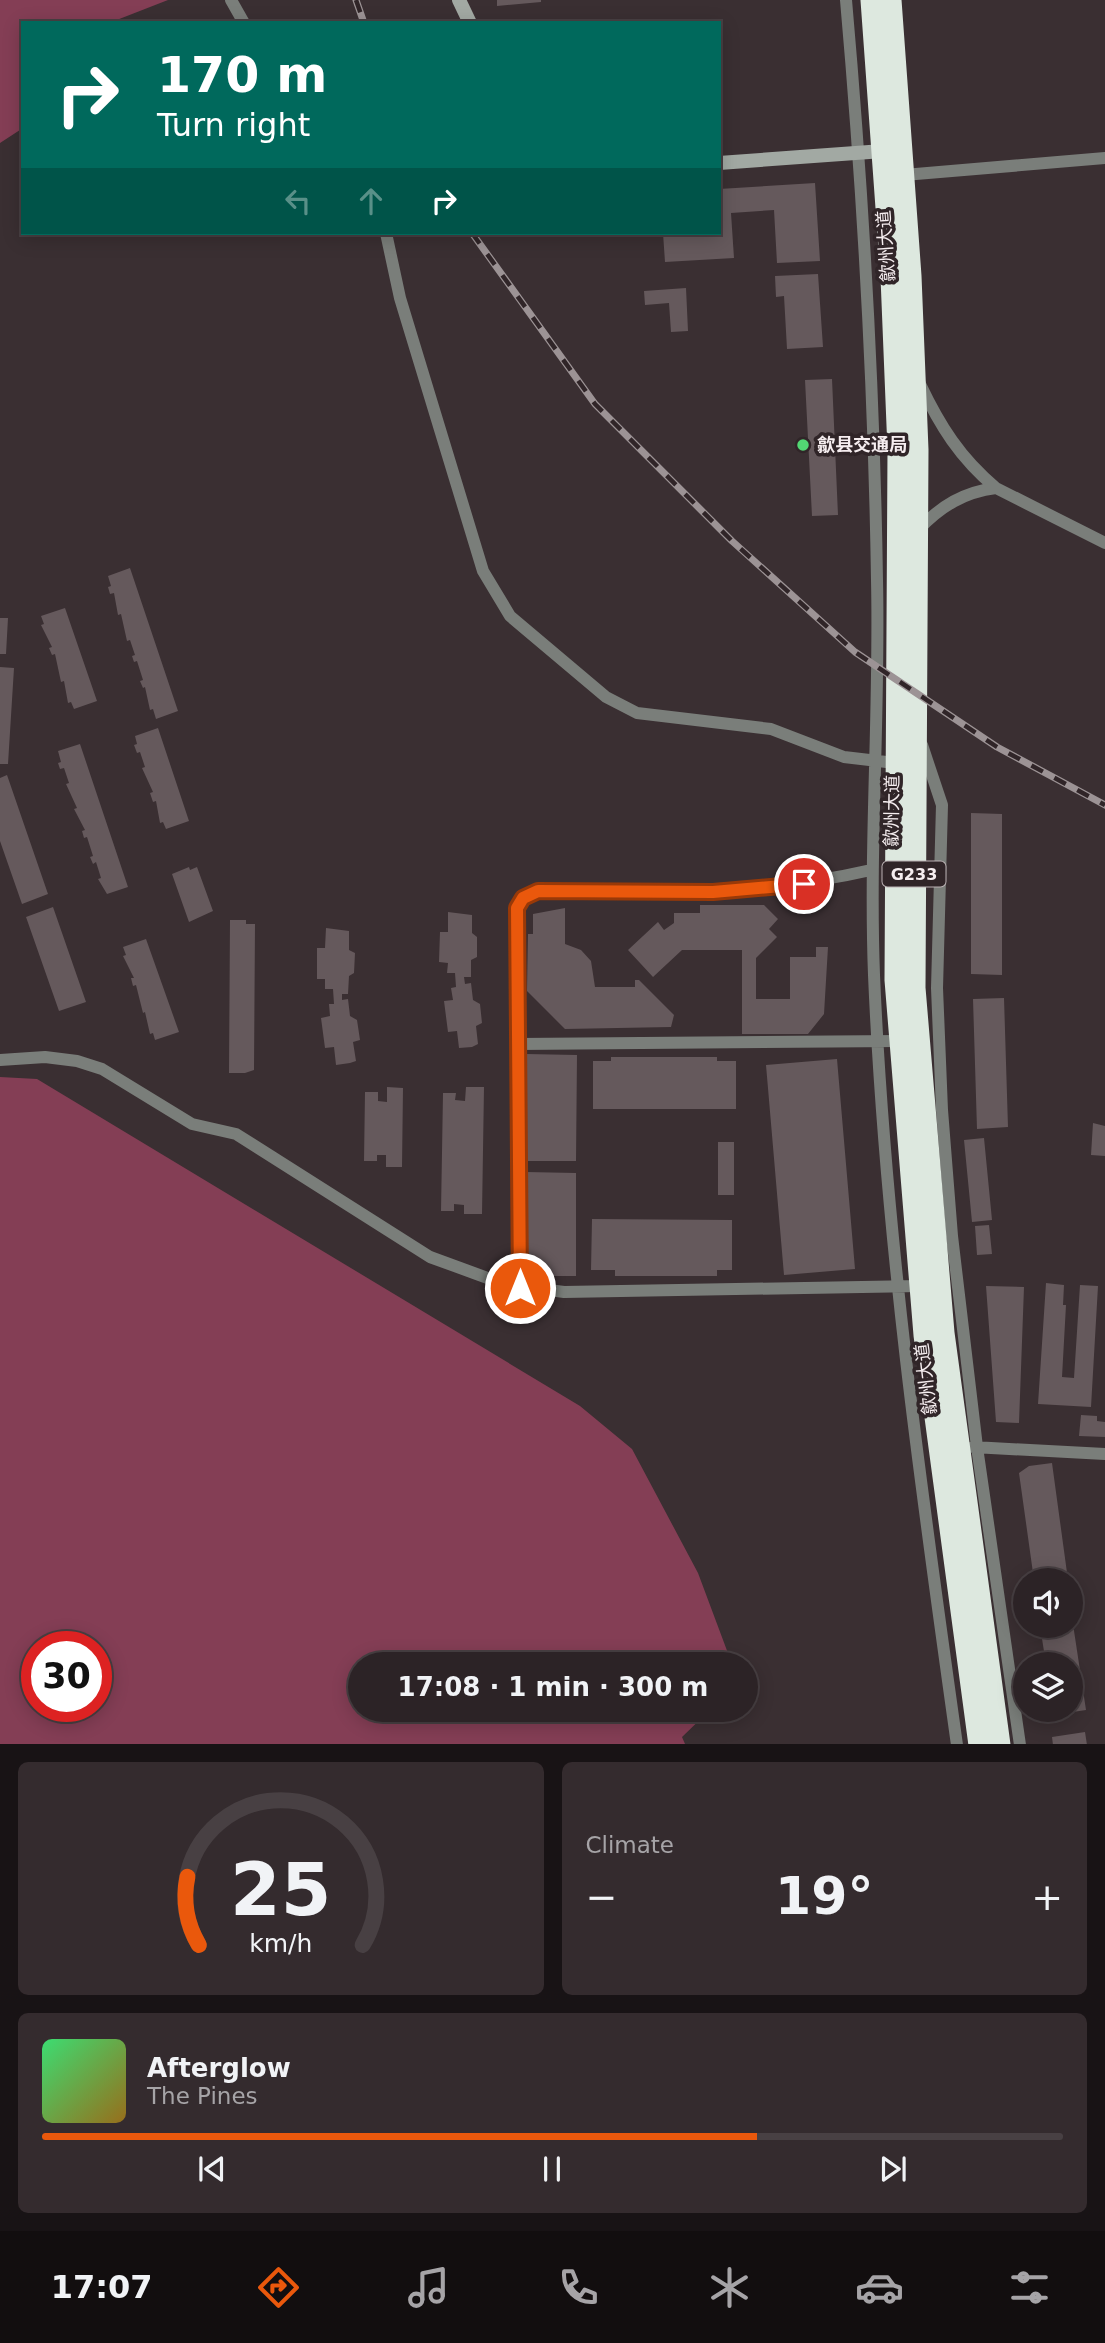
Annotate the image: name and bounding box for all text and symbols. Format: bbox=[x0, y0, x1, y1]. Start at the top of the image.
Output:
text: 170 m bbox=[157, 47, 327, 104]
icon: right bbox=[42, 49, 133, 140]
text: Turn right bbox=[157, 106, 310, 144]
icon: left bbox=[279, 182, 317, 220]
icon: ahead bbox=[352, 182, 390, 220]
icon: right bbox=[425, 182, 463, 220]
street label: 歙州大道 bbox=[873, 209, 898, 283]
place label: 歙县交通局 bbox=[817, 434, 907, 455]
marker: 歙县交通局 bbox=[795, 437, 811, 453]
street label: 歙州大道 bbox=[880, 775, 903, 847]
pin bbox=[774, 854, 834, 914]
road number: G233 bbox=[883, 862, 946, 887]
icon: arrive bbox=[785, 865, 823, 903]
position arrow bbox=[483, 1251, 557, 1325]
street label: 歙州大道 bbox=[911, 1342, 940, 1416]
map controls bbox=[1013, 1568, 1083, 1722]
button: sound bbox=[1013, 1568, 1083, 1638]
speed limit sign: 30 bbox=[21, 1631, 112, 1722]
button: layers bbox=[1013, 1652, 1083, 1722]
text: 17:08 · 1 min · 300 m bbox=[398, 1672, 708, 1702]
text: Climate bbox=[586, 1832, 674, 1858]
text: 25 bbox=[230, 1847, 331, 1932]
text: 19° bbox=[775, 1866, 873, 1926]
text: − bbox=[586, 1875, 617, 1919]
text: + bbox=[1031, 1875, 1063, 1919]
text: km/h bbox=[249, 1928, 312, 1957]
text: Afterglow bbox=[147, 2053, 291, 2083]
text: The Pines bbox=[147, 2083, 258, 2109]
icon: previous bbox=[193, 2150, 231, 2188]
icon: pause bbox=[533, 2150, 571, 2188]
icon: next bbox=[874, 2150, 912, 2188]
icon: directions bbox=[254, 2263, 303, 2312]
icon: music bbox=[404, 2263, 453, 2312]
icon: phone bbox=[554, 2263, 603, 2312]
icon: climate bbox=[705, 2263, 754, 2312]
icon: car bbox=[855, 2263, 904, 2312]
icon: filters bbox=[1005, 2263, 1054, 2312]
text: 17:07 bbox=[51, 2268, 153, 2306]

